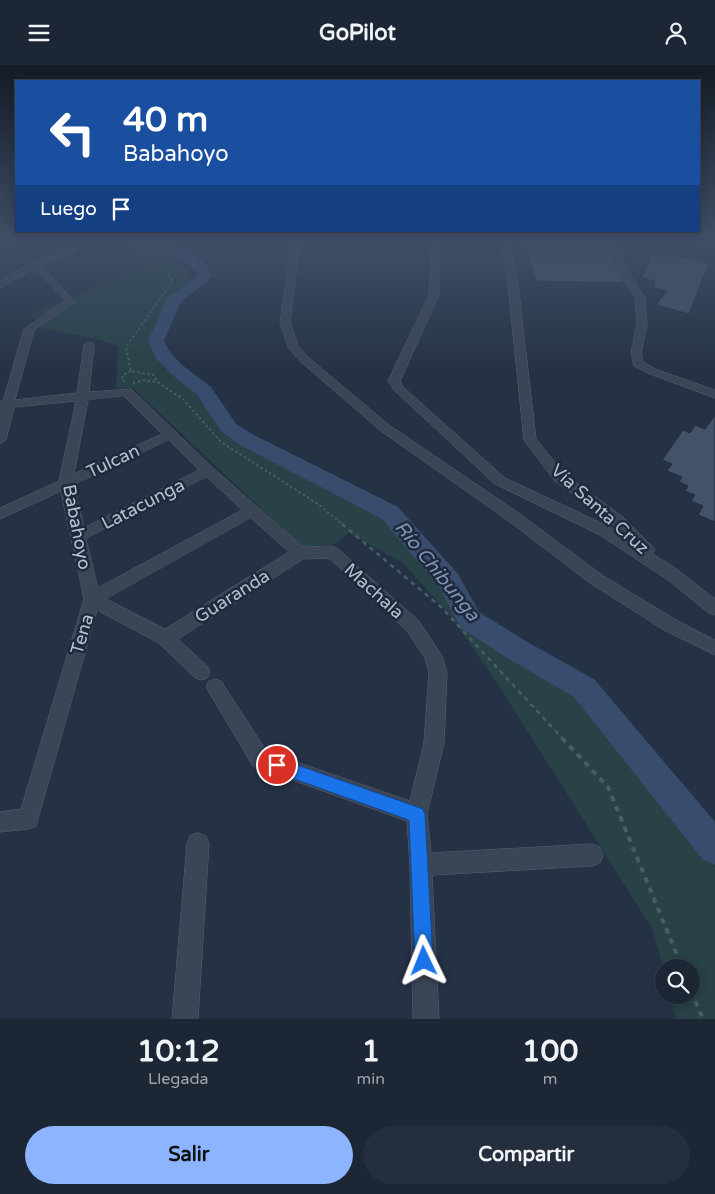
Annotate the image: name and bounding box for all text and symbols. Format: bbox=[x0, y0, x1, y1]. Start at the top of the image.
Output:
icon: menu bbox=[25, 19, 53, 47]
icon: person bbox=[662, 19, 690, 47]
text: GoPilot bbox=[319, 20, 396, 46]
text: 40 m bbox=[123, 99, 208, 141]
icon: left bbox=[40, 100, 105, 165]
text: Babahoyo bbox=[123, 141, 229, 167]
icon: arrive bbox=[107, 195, 135, 223]
text: Luego bbox=[40, 198, 97, 220]
street label: Tulcan bbox=[83, 439, 143, 483]
street label: Vía Santa Cruz bbox=[546, 459, 654, 559]
street label: Latacunga bbox=[98, 474, 188, 534]
street label: Babahoyo bbox=[58, 483, 96, 572]
water label: Río Chibunga bbox=[390, 517, 485, 626]
street label: Machala bbox=[340, 558, 408, 624]
street label: Guaranda bbox=[190, 564, 274, 628]
street label: Tena bbox=[66, 611, 98, 657]
pin bbox=[256, 744, 298, 786]
icon: arrive bbox=[263, 751, 291, 779]
position arrow bbox=[397, 934, 449, 986]
map controls bbox=[655, 959, 700, 1004]
button: search bbox=[655, 959, 700, 1004]
text: 10:12 bbox=[137, 1033, 220, 1070]
text: 1 bbox=[361, 1033, 380, 1070]
text: 100 bbox=[522, 1033, 578, 1070]
text: Llegada bbox=[148, 1069, 209, 1089]
text: min bbox=[357, 1069, 385, 1089]
text: m bbox=[543, 1069, 557, 1089]
button: Salir bbox=[25, 1126, 353, 1184]
button: Compartir bbox=[363, 1126, 690, 1184]

